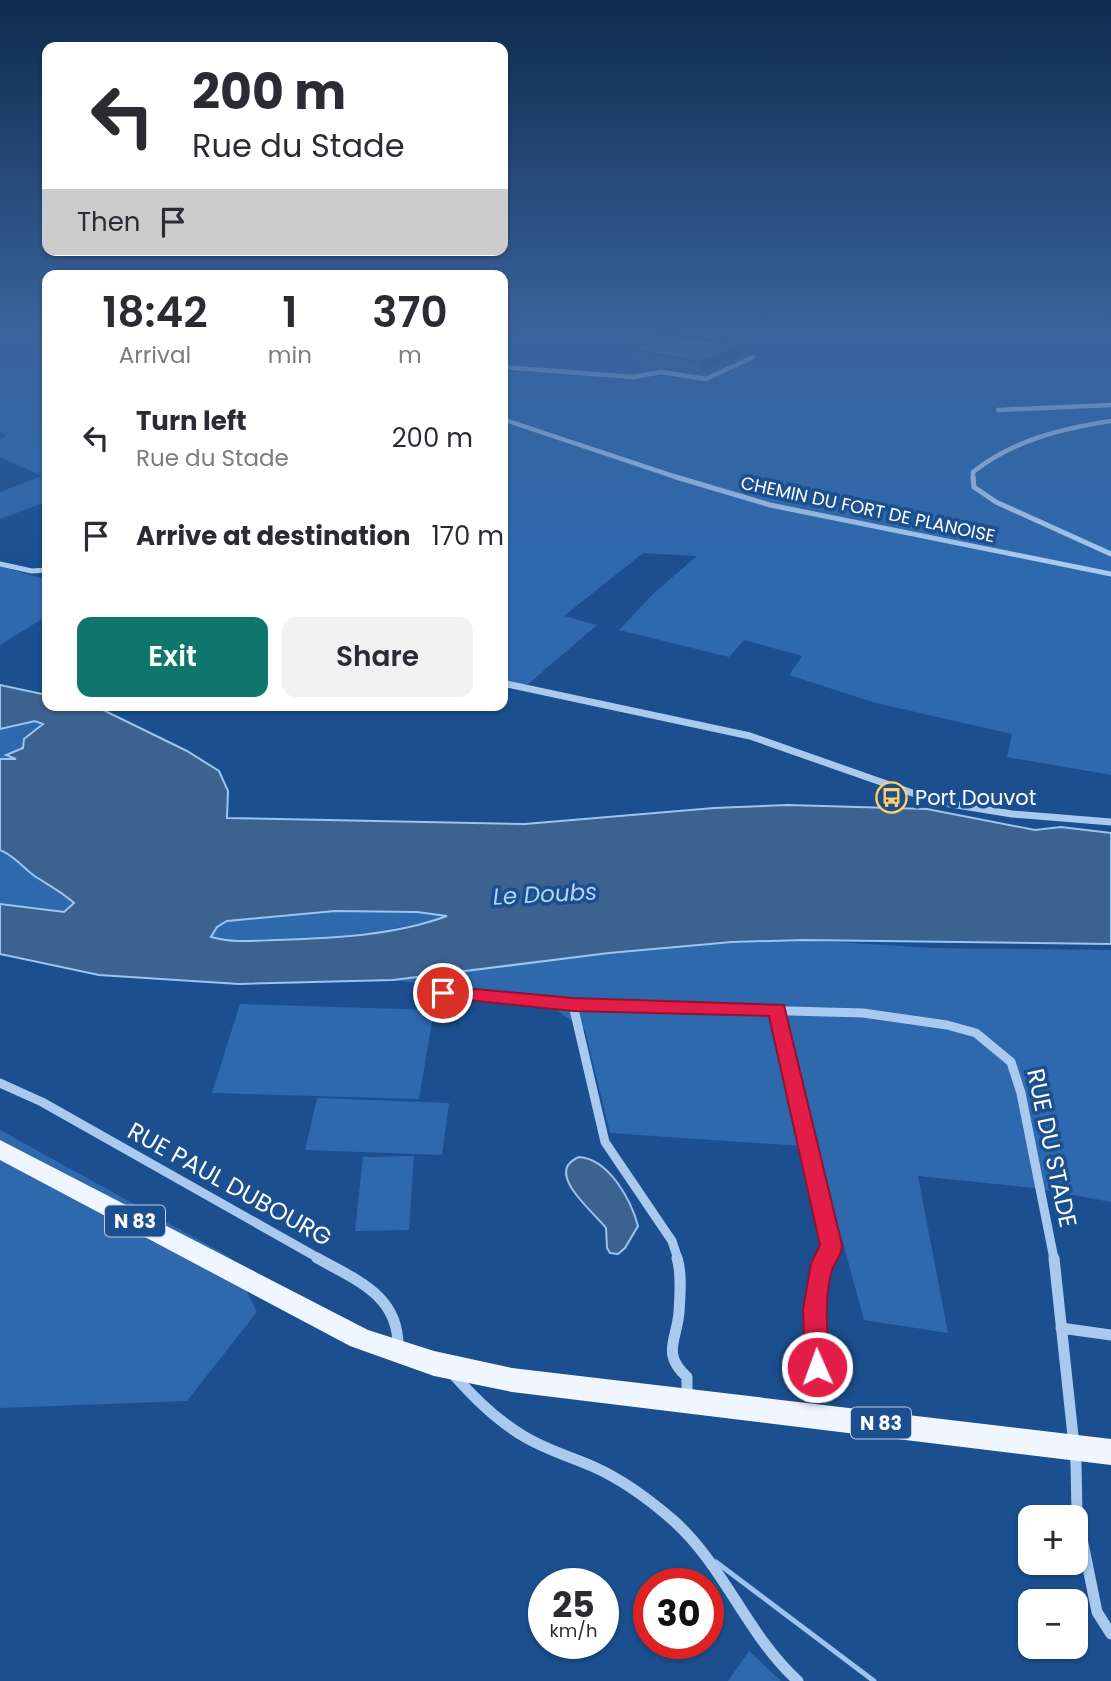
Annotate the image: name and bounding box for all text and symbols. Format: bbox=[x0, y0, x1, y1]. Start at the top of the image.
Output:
text: 200 m bbox=[192, 58, 346, 126]
icon: left bbox=[77, 70, 168, 161]
text: Rue du Stade bbox=[192, 123, 405, 168]
icon: arrive bbox=[154, 203, 192, 241]
text: Then bbox=[77, 204, 140, 240]
text: 18:42 bbox=[102, 283, 208, 342]
text: 1 bbox=[282, 283, 298, 342]
text: 370 bbox=[372, 283, 448, 342]
text: Arrival bbox=[119, 339, 191, 371]
text: min bbox=[268, 339, 312, 371]
text: m bbox=[398, 339, 422, 371]
text: Turn left bbox=[136, 403, 247, 439]
icon: left bbox=[77, 419, 115, 457]
text: 200 m bbox=[392, 420, 473, 456]
text: Rue du Stade bbox=[136, 442, 289, 474]
street label: CHEMIN DU FORT DE PLANOISE bbox=[738, 470, 998, 548]
icon: arrive bbox=[77, 517, 115, 555]
text: Arrive at destination bbox=[136, 518, 411, 554]
text: 170 m bbox=[432, 518, 504, 554]
button: Exit bbox=[77, 617, 268, 697]
button: Share bbox=[282, 617, 473, 697]
bus stop icon: Port Douvot bbox=[875, 780, 909, 814]
place label: Port Douvot bbox=[915, 783, 1036, 812]
water label: Le Doubs bbox=[492, 875, 598, 913]
pin bbox=[413, 963, 473, 1023]
icon: arrive bbox=[424, 974, 462, 1012]
street label: RUE DU STADE bbox=[1019, 1066, 1085, 1230]
street label: RUE PAUL DUBOURG bbox=[122, 1114, 338, 1254]
road number: N 83 bbox=[105, 1205, 165, 1236]
position arrow bbox=[780, 1330, 854, 1404]
road number: N 83 bbox=[851, 1408, 911, 1438]
map controls bbox=[1018, 1505, 1088, 1659]
button: + bbox=[1018, 1505, 1088, 1575]
speed limit sign: 30 bbox=[633, 1568, 724, 1659]
text: 25 bbox=[552, 1580, 595, 1629]
button: − bbox=[1018, 1589, 1088, 1659]
text: km/h bbox=[550, 1618, 597, 1643]

